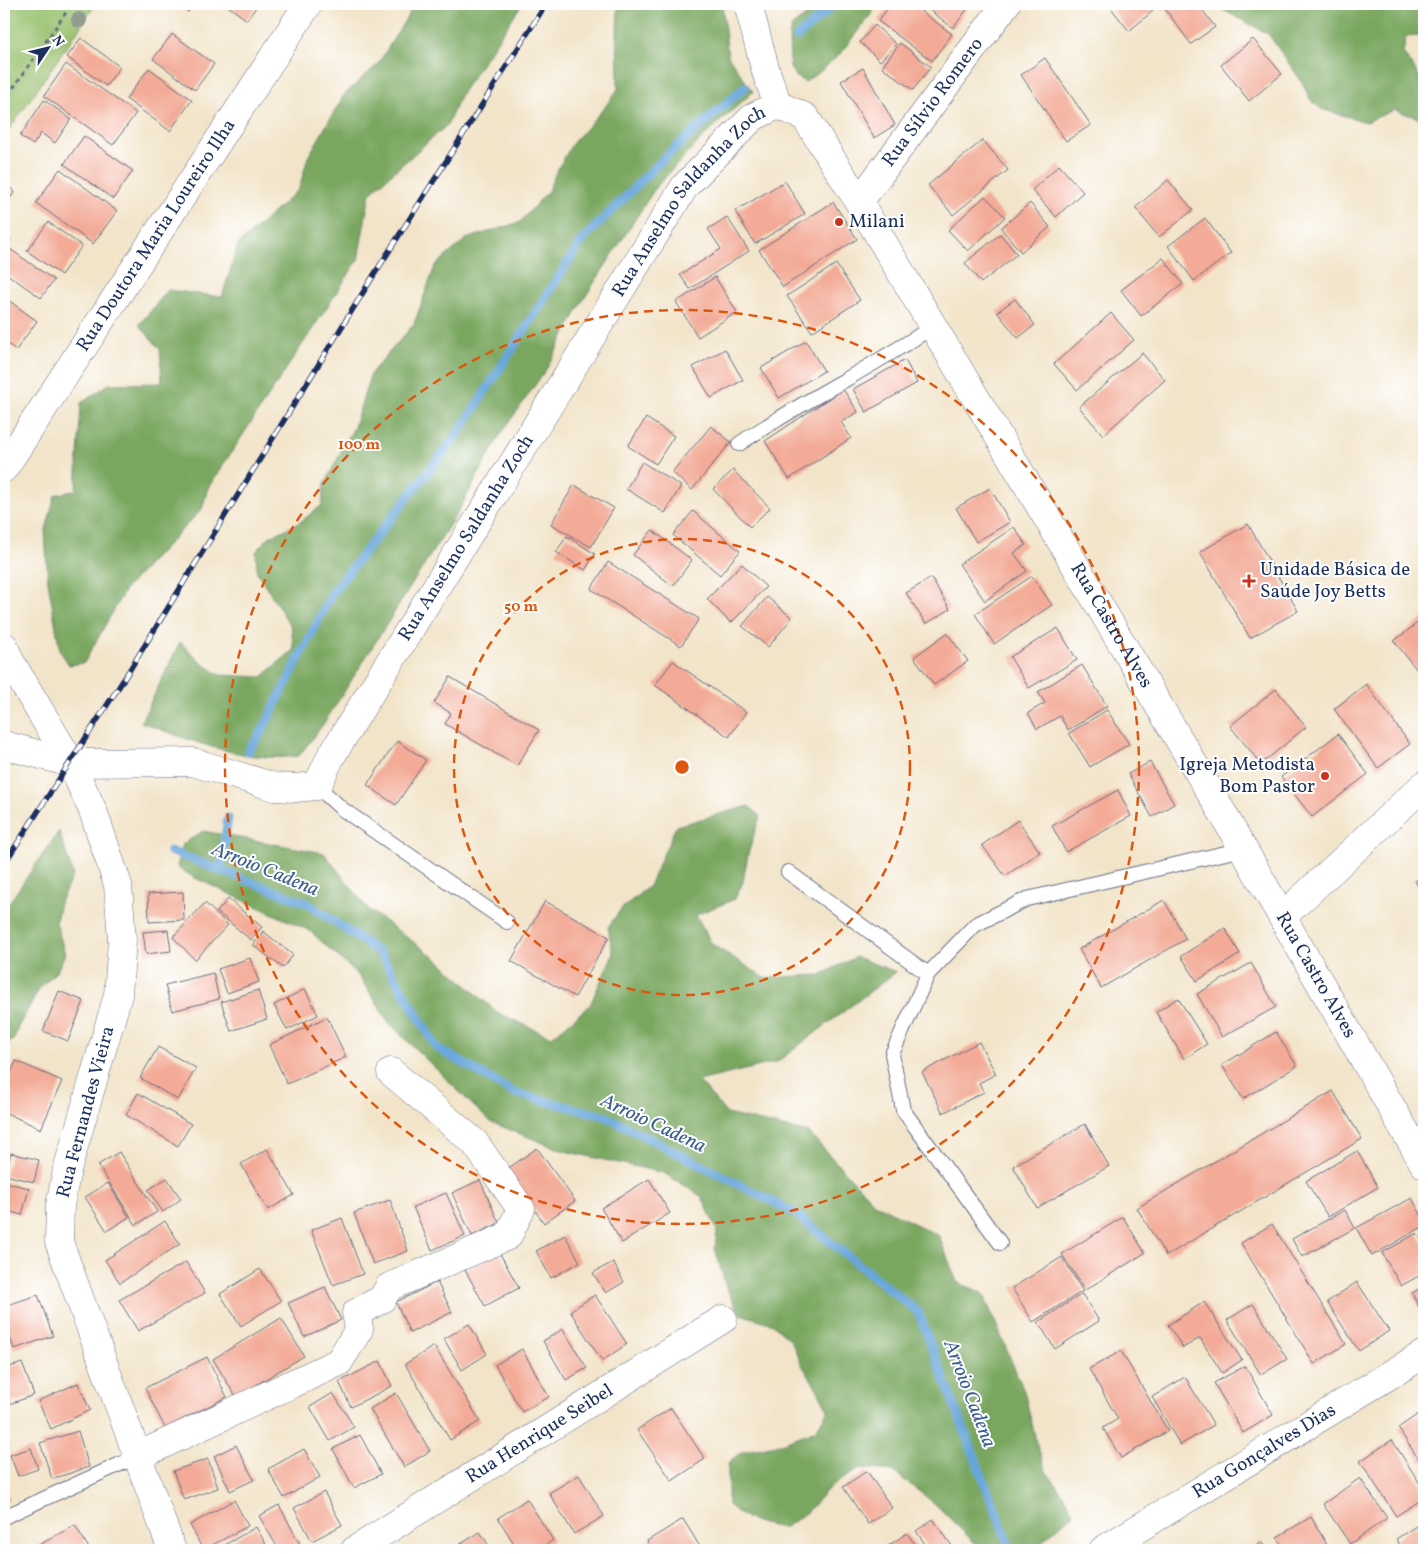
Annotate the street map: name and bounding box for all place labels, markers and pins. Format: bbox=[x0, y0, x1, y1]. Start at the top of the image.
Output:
place label: Milani bbox=[849, 209, 905, 235]
marker: Milani bbox=[833, 216, 845, 228]
place label: Unidade Básica de Saúde Joy Betts bbox=[1260, 557, 1410, 605]
marker: Unidade Básica de Saúde Joy Betts bbox=[1242, 574, 1256, 588]
place label: Igreja Metodista Bom Pastor bbox=[1179, 752, 1315, 800]
centre of rings bbox=[673, 758, 691, 776]
marker: Igreja Metodista Bom Pastor bbox=[1319, 770, 1331, 782]

